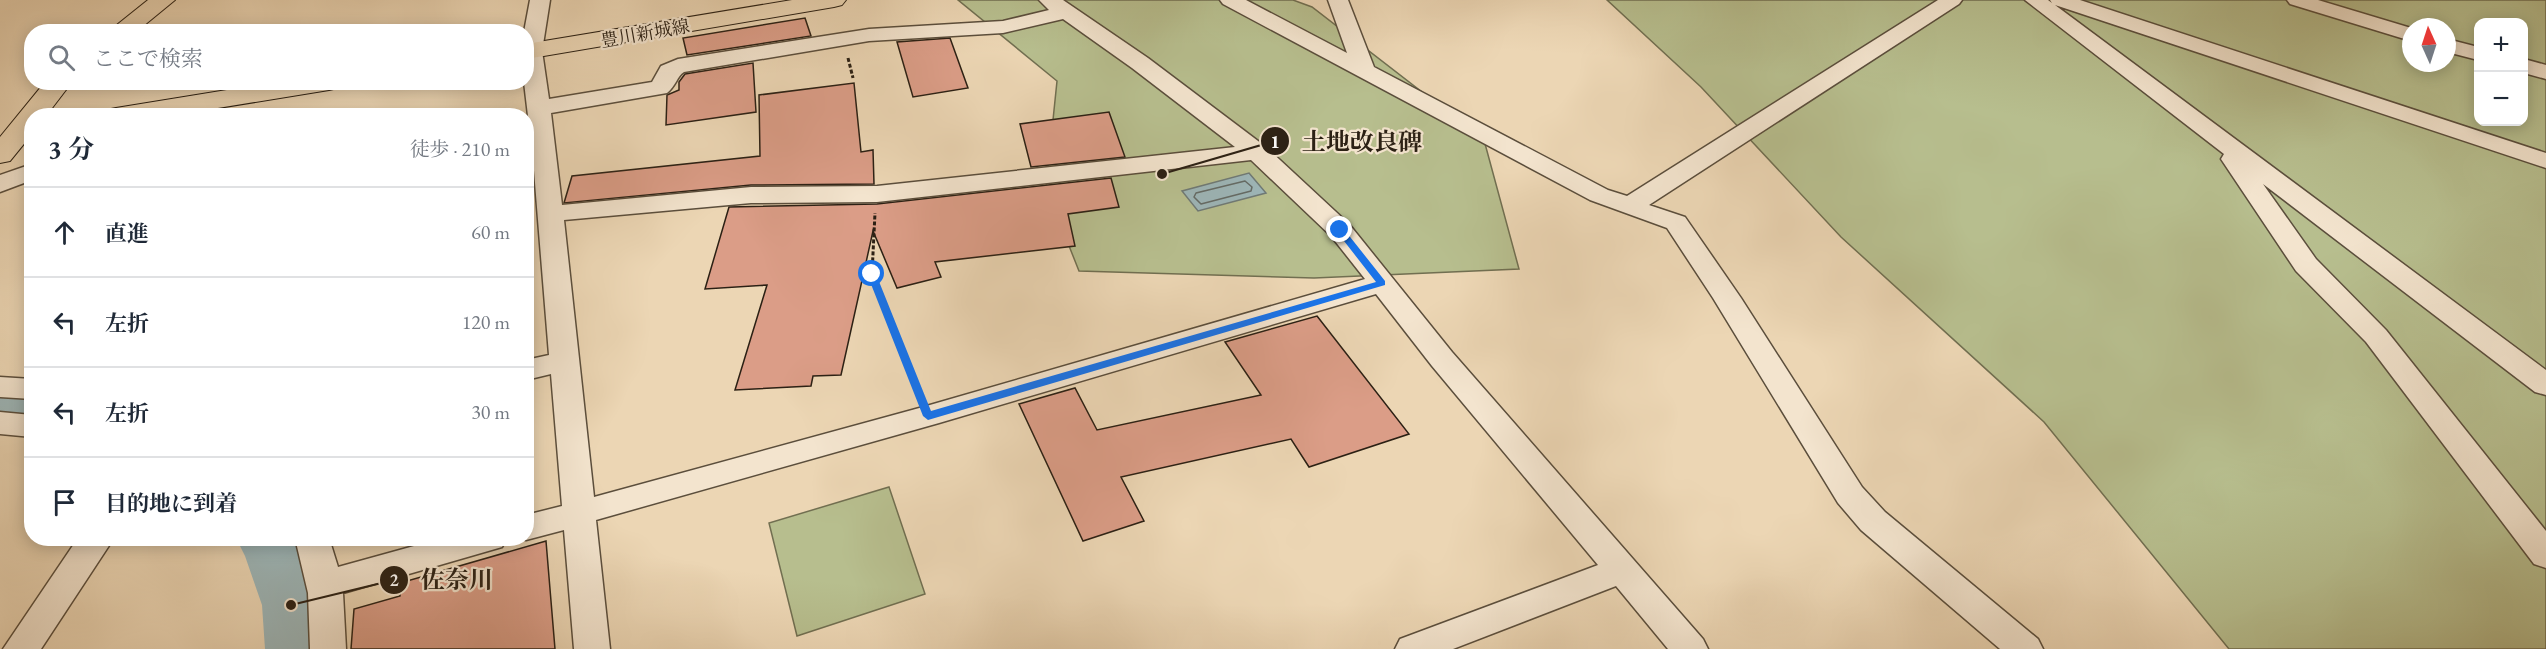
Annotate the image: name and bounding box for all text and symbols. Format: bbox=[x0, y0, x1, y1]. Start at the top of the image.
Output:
street label: 豊川新城線 bbox=[599, 14, 691, 52]
north arrow bbox=[2402, 18, 2456, 72]
map controls bbox=[2474, 18, 2528, 126]
button: + bbox=[2474, 18, 2528, 72]
search box bbox=[24, 24, 534, 90]
icon: search bbox=[45, 41, 78, 74]
text: ここで検索 bbox=[93, 44, 203, 73]
button: − bbox=[2474, 72, 2528, 126]
callout: 土地改良碑 bbox=[1260, 120, 1434, 162]
text: 土地改良碑 bbox=[1302, 126, 1422, 157]
text: 1 bbox=[1270, 130, 1280, 153]
text: 3 分 bbox=[48, 132, 94, 166]
text: 徒歩 · 210 m bbox=[410, 136, 510, 162]
icon: ahead bbox=[48, 216, 81, 249]
route end bbox=[1326, 216, 1352, 242]
text: 直進 bbox=[105, 219, 149, 248]
text: 60 m bbox=[471, 219, 510, 245]
route start bbox=[858, 260, 884, 286]
icon: left bbox=[48, 306, 81, 339]
text: 左折 bbox=[105, 309, 149, 338]
text: 120 m bbox=[462, 309, 510, 335]
icon: left bbox=[48, 396, 81, 429]
text: 左折 bbox=[105, 399, 149, 428]
text: 30 m bbox=[471, 399, 510, 425]
icon: arrive bbox=[48, 486, 81, 519]
text: 目的地に到着 bbox=[105, 489, 237, 518]
callout: 佐奈川 bbox=[379, 559, 505, 601]
text: 佐奈川 bbox=[421, 564, 493, 595]
text: 2 bbox=[389, 568, 399, 591]

